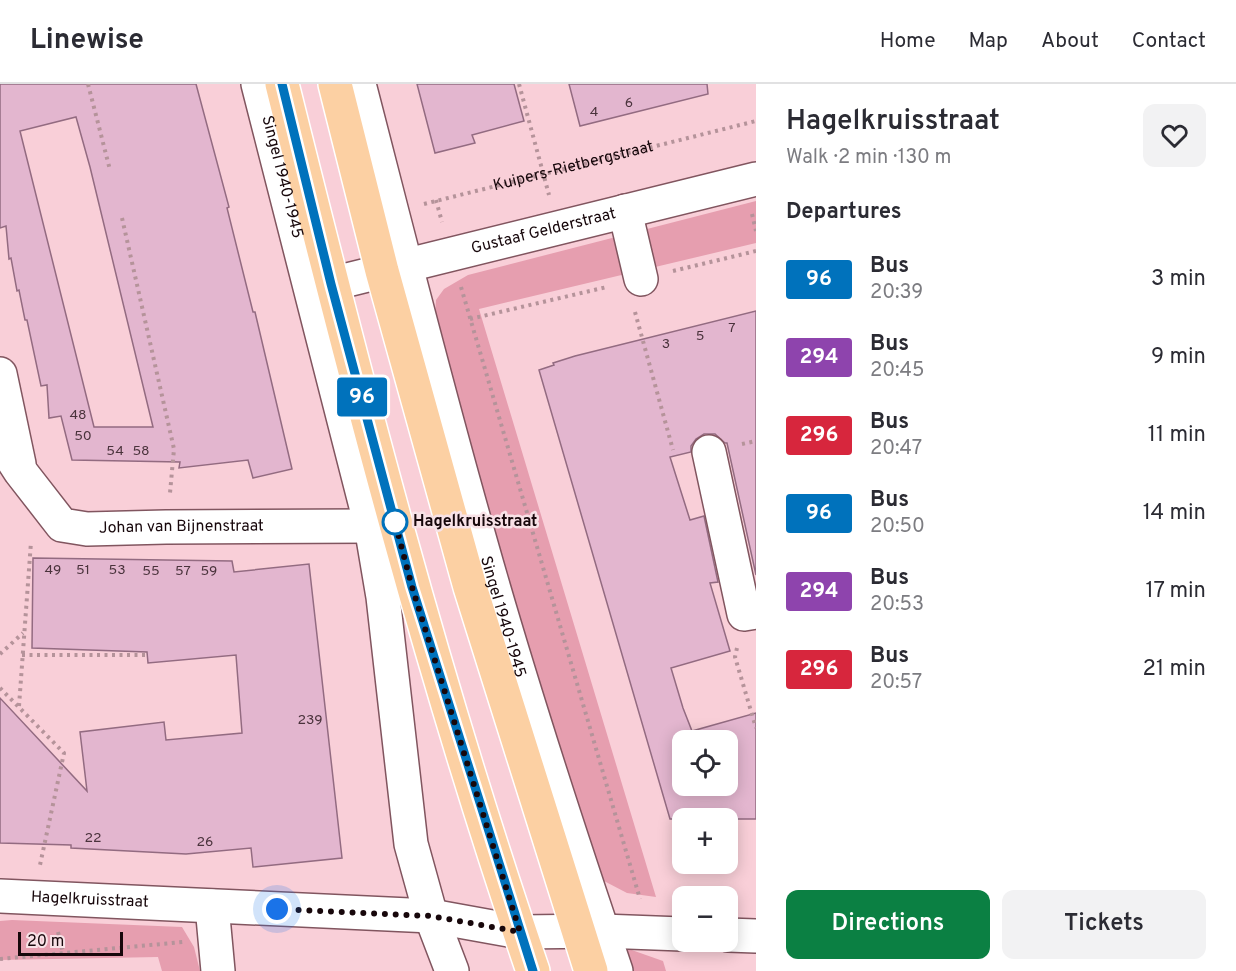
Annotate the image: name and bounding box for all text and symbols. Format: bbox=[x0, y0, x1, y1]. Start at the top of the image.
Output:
text: Linewise bbox=[30, 23, 144, 59]
text: Home bbox=[880, 28, 936, 55]
text: Map bbox=[969, 28, 1008, 55]
text: About bbox=[1041, 28, 1099, 55]
text: Contact bbox=[1132, 28, 1206, 55]
house number: 6 bbox=[625, 95, 633, 112]
house number: 4 bbox=[590, 104, 598, 121]
text: Hagelkruisstraat bbox=[786, 104, 1000, 140]
button: heart bbox=[1143, 104, 1206, 167]
street label: Singel 1940-1945 bbox=[256, 114, 307, 241]
street label: Kuipers-Rietbergstraat bbox=[491, 137, 656, 196]
text: Walk · 2 min · 130 m bbox=[786, 145, 951, 171]
text: Departures bbox=[786, 199, 902, 226]
street label: Gustaaf Gelderstraat bbox=[469, 204, 618, 259]
text: Bus bbox=[870, 253, 909, 280]
text: 96 bbox=[806, 266, 832, 293]
text: 3 min bbox=[1151, 266, 1206, 293]
text: 20:39 bbox=[870, 280, 923, 306]
house number: 7 bbox=[728, 320, 736, 337]
house number: 5 bbox=[696, 328, 704, 345]
text: Bus bbox=[870, 331, 909, 358]
house number: 3 bbox=[662, 336, 670, 353]
text: 294 bbox=[799, 344, 839, 371]
text: 9 min bbox=[1151, 344, 1206, 371]
text: 20:45 bbox=[870, 358, 924, 384]
line badge: 96 bbox=[335, 378, 389, 416]
text: 96 bbox=[349, 384, 375, 411]
house number: 48 bbox=[69, 407, 87, 424]
text: Bus bbox=[870, 409, 909, 436]
text: 296 bbox=[800, 422, 838, 449]
text: 11 min bbox=[1148, 422, 1206, 449]
house number: 50 bbox=[74, 428, 92, 445]
text: 20:47 bbox=[870, 436, 922, 462]
house number: 54 bbox=[106, 443, 124, 460]
house number: 58 bbox=[132, 443, 150, 460]
text: Bus bbox=[870, 487, 909, 514]
text: 96 bbox=[806, 500, 832, 527]
text: 14 min bbox=[1143, 500, 1206, 527]
marker: Hagelkruisstraat bbox=[382, 509, 408, 535]
place label: Hagelkruisstraat bbox=[413, 512, 537, 532]
text: 20:50 bbox=[870, 514, 925, 540]
street label: Johan van Bijnenstraat bbox=[99, 517, 264, 539]
street label: Singel 1940-1945 bbox=[475, 554, 530, 680]
house number: 49 bbox=[45, 562, 61, 579]
house number: 51 bbox=[76, 562, 90, 579]
house number: 53 bbox=[108, 562, 126, 579]
house number: 55 bbox=[142, 563, 160, 580]
house number: 57 bbox=[175, 563, 191, 580]
house number: 59 bbox=[201, 563, 217, 580]
text: Bus bbox=[870, 565, 909, 592]
text: 294 bbox=[799, 578, 839, 605]
text: 17 min bbox=[1146, 578, 1206, 605]
text: 20:53 bbox=[870, 592, 924, 618]
text: Bus bbox=[870, 643, 909, 670]
text: 296 bbox=[800, 656, 838, 683]
text: 21 min bbox=[1143, 656, 1206, 683]
text: 20:57 bbox=[870, 670, 922, 696]
house number: 239 bbox=[297, 712, 323, 729]
map controls bbox=[672, 730, 738, 952]
button: locate bbox=[672, 730, 738, 796]
button: + bbox=[672, 808, 738, 874]
house number: 22 bbox=[84, 830, 102, 847]
house number: 26 bbox=[197, 834, 213, 851]
button: − bbox=[672, 886, 738, 952]
street label: Hagelkruisstraat bbox=[31, 887, 149, 913]
button: Directions bbox=[786, 890, 990, 959]
button: Tickets bbox=[1002, 890, 1206, 959]
your location bbox=[262, 894, 292, 924]
scale bar bbox=[18, 929, 123, 956]
text: 20 m bbox=[27, 932, 64, 952]

